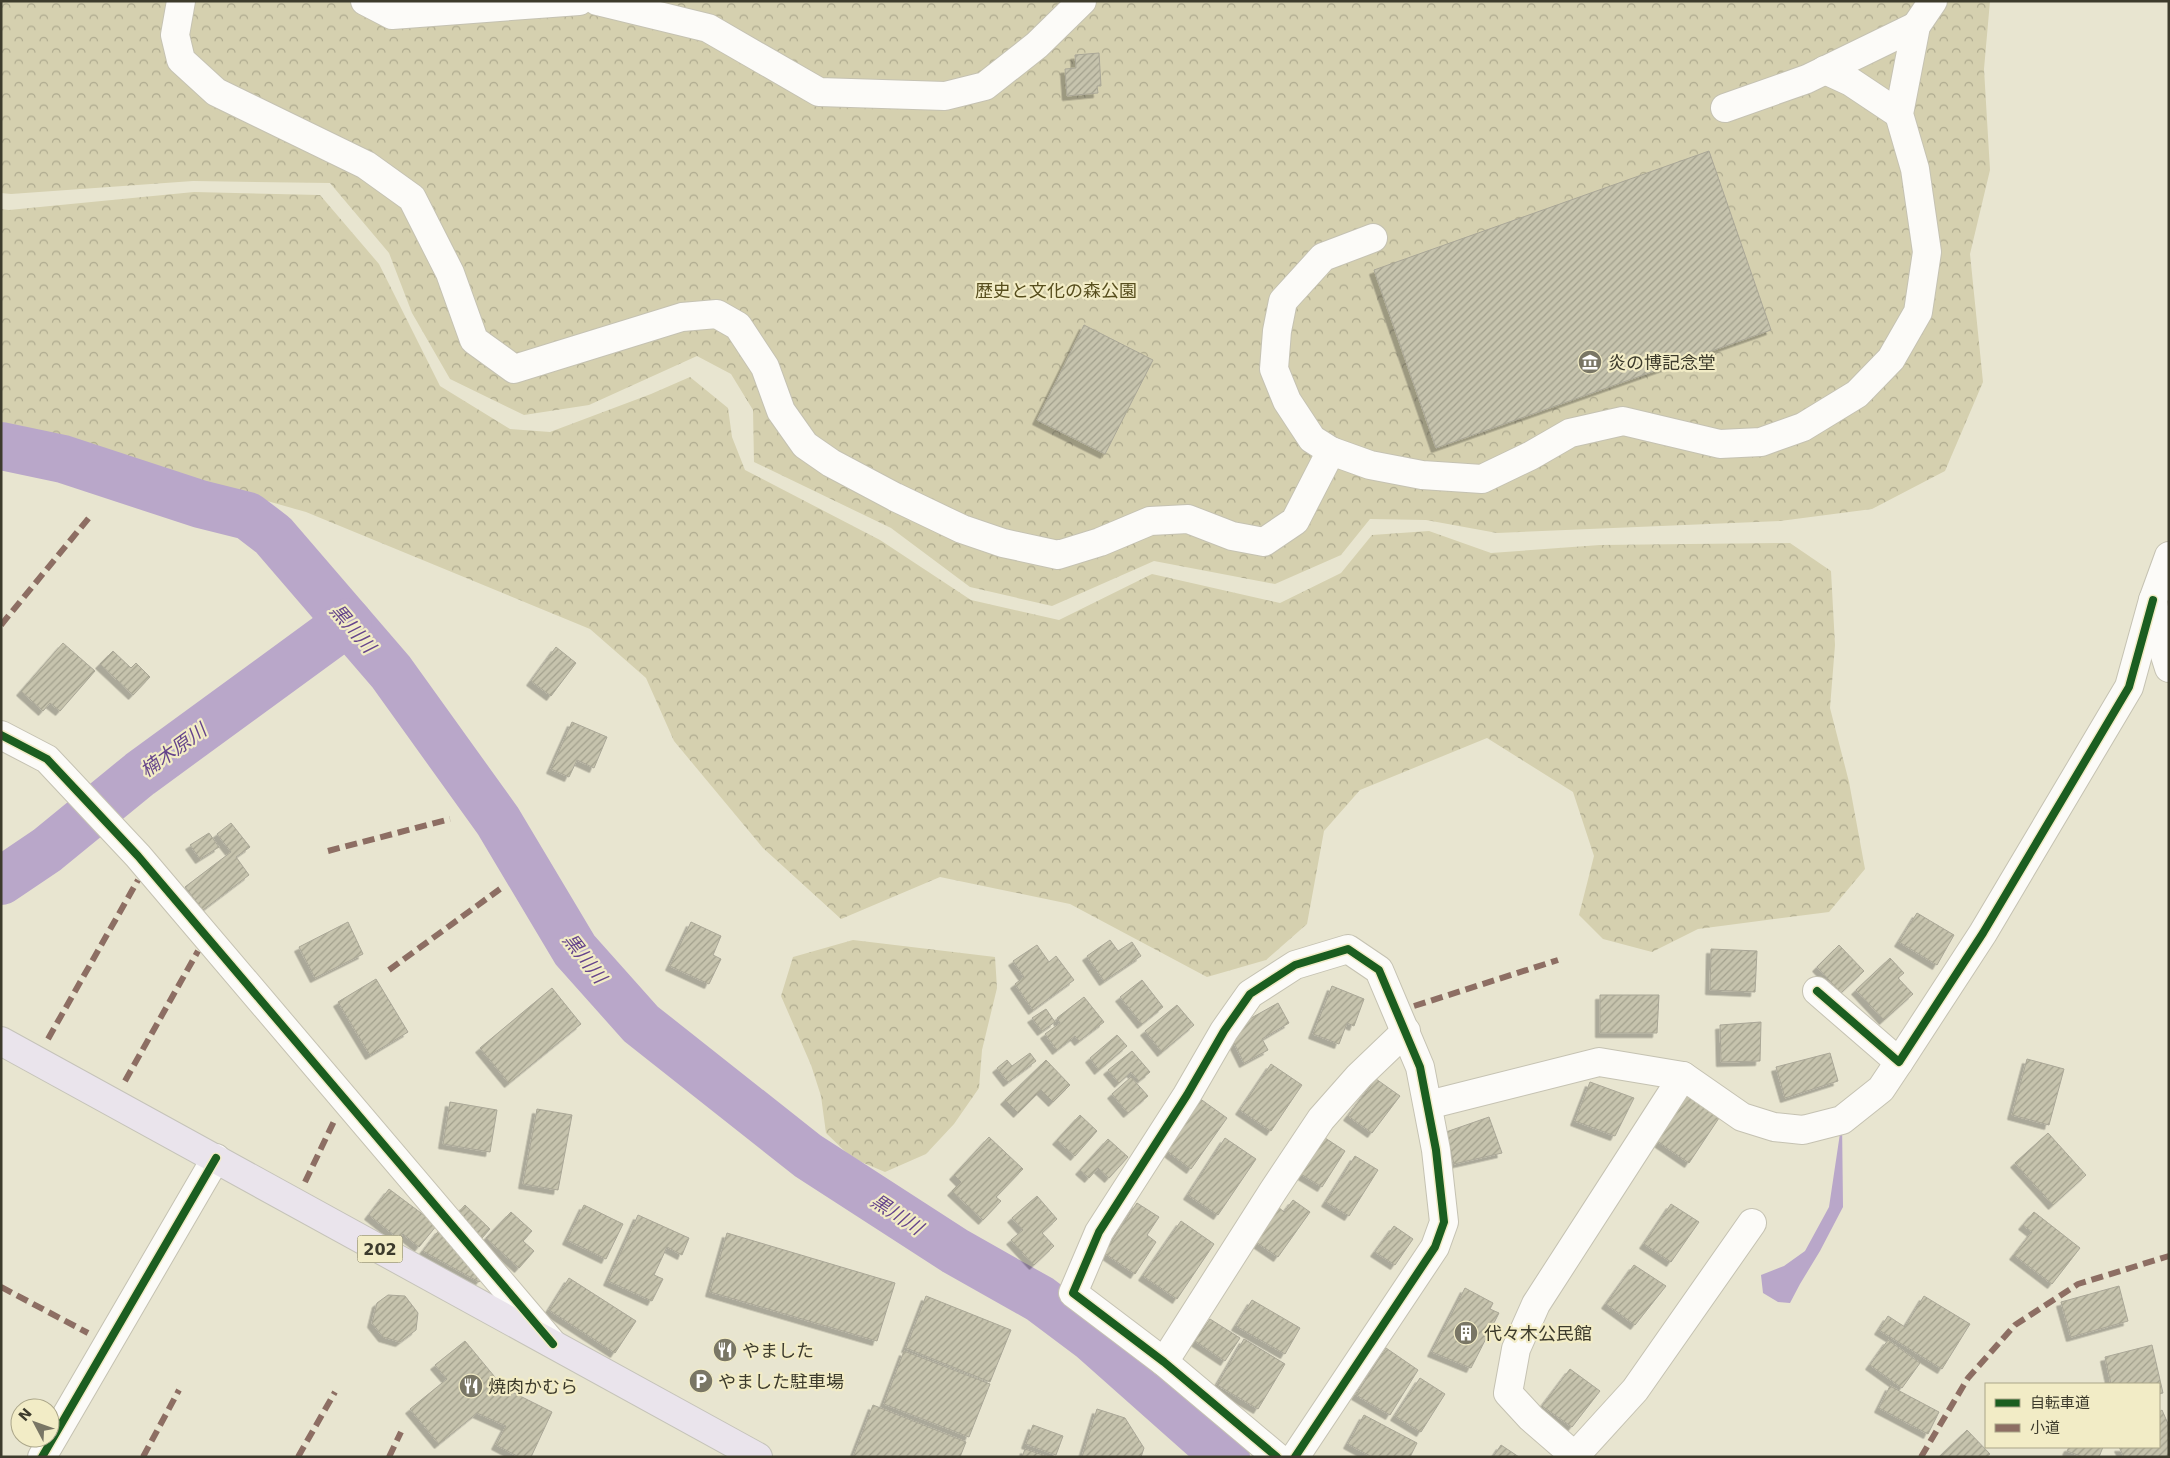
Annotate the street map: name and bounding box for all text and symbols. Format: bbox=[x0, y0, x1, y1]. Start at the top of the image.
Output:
park label: 歴史と文化の森公園 bbox=[975, 280, 1137, 301]
museum icon: 炎の博記念堂 bbox=[1577, 349, 1603, 375]
place label: 炎の博記念堂 bbox=[1608, 352, 1716, 373]
water label: 黒川川 bbox=[326, 599, 381, 658]
water label: 楠木原川 bbox=[136, 718, 212, 781]
water label: 黒川川 bbox=[559, 929, 612, 989]
water label: 黒川川 bbox=[867, 1189, 929, 1240]
road number: 202 bbox=[358, 1236, 402, 1262]
building icon: 代々木公民館 bbox=[1453, 1320, 1479, 1346]
place label: 代々木公民館 bbox=[1484, 1323, 1592, 1344]
restaurant icon: やました bbox=[712, 1337, 738, 1363]
place label: やました bbox=[742, 1340, 814, 1361]
parking icon: やました駐車場 bbox=[688, 1368, 714, 1394]
place label: やました駐車場 bbox=[718, 1371, 844, 1392]
restaurant icon: 焼肉かむら bbox=[458, 1373, 484, 1399]
place label: 焼肉かむら bbox=[488, 1376, 578, 1397]
legend bbox=[1985, 1383, 2160, 1448]
text: 自転車道 bbox=[2030, 1394, 2090, 1412]
north arrow bbox=[10, 1398, 60, 1448]
text: N bbox=[15, 1405, 35, 1424]
text: 小道 bbox=[2030, 1419, 2060, 1437]

